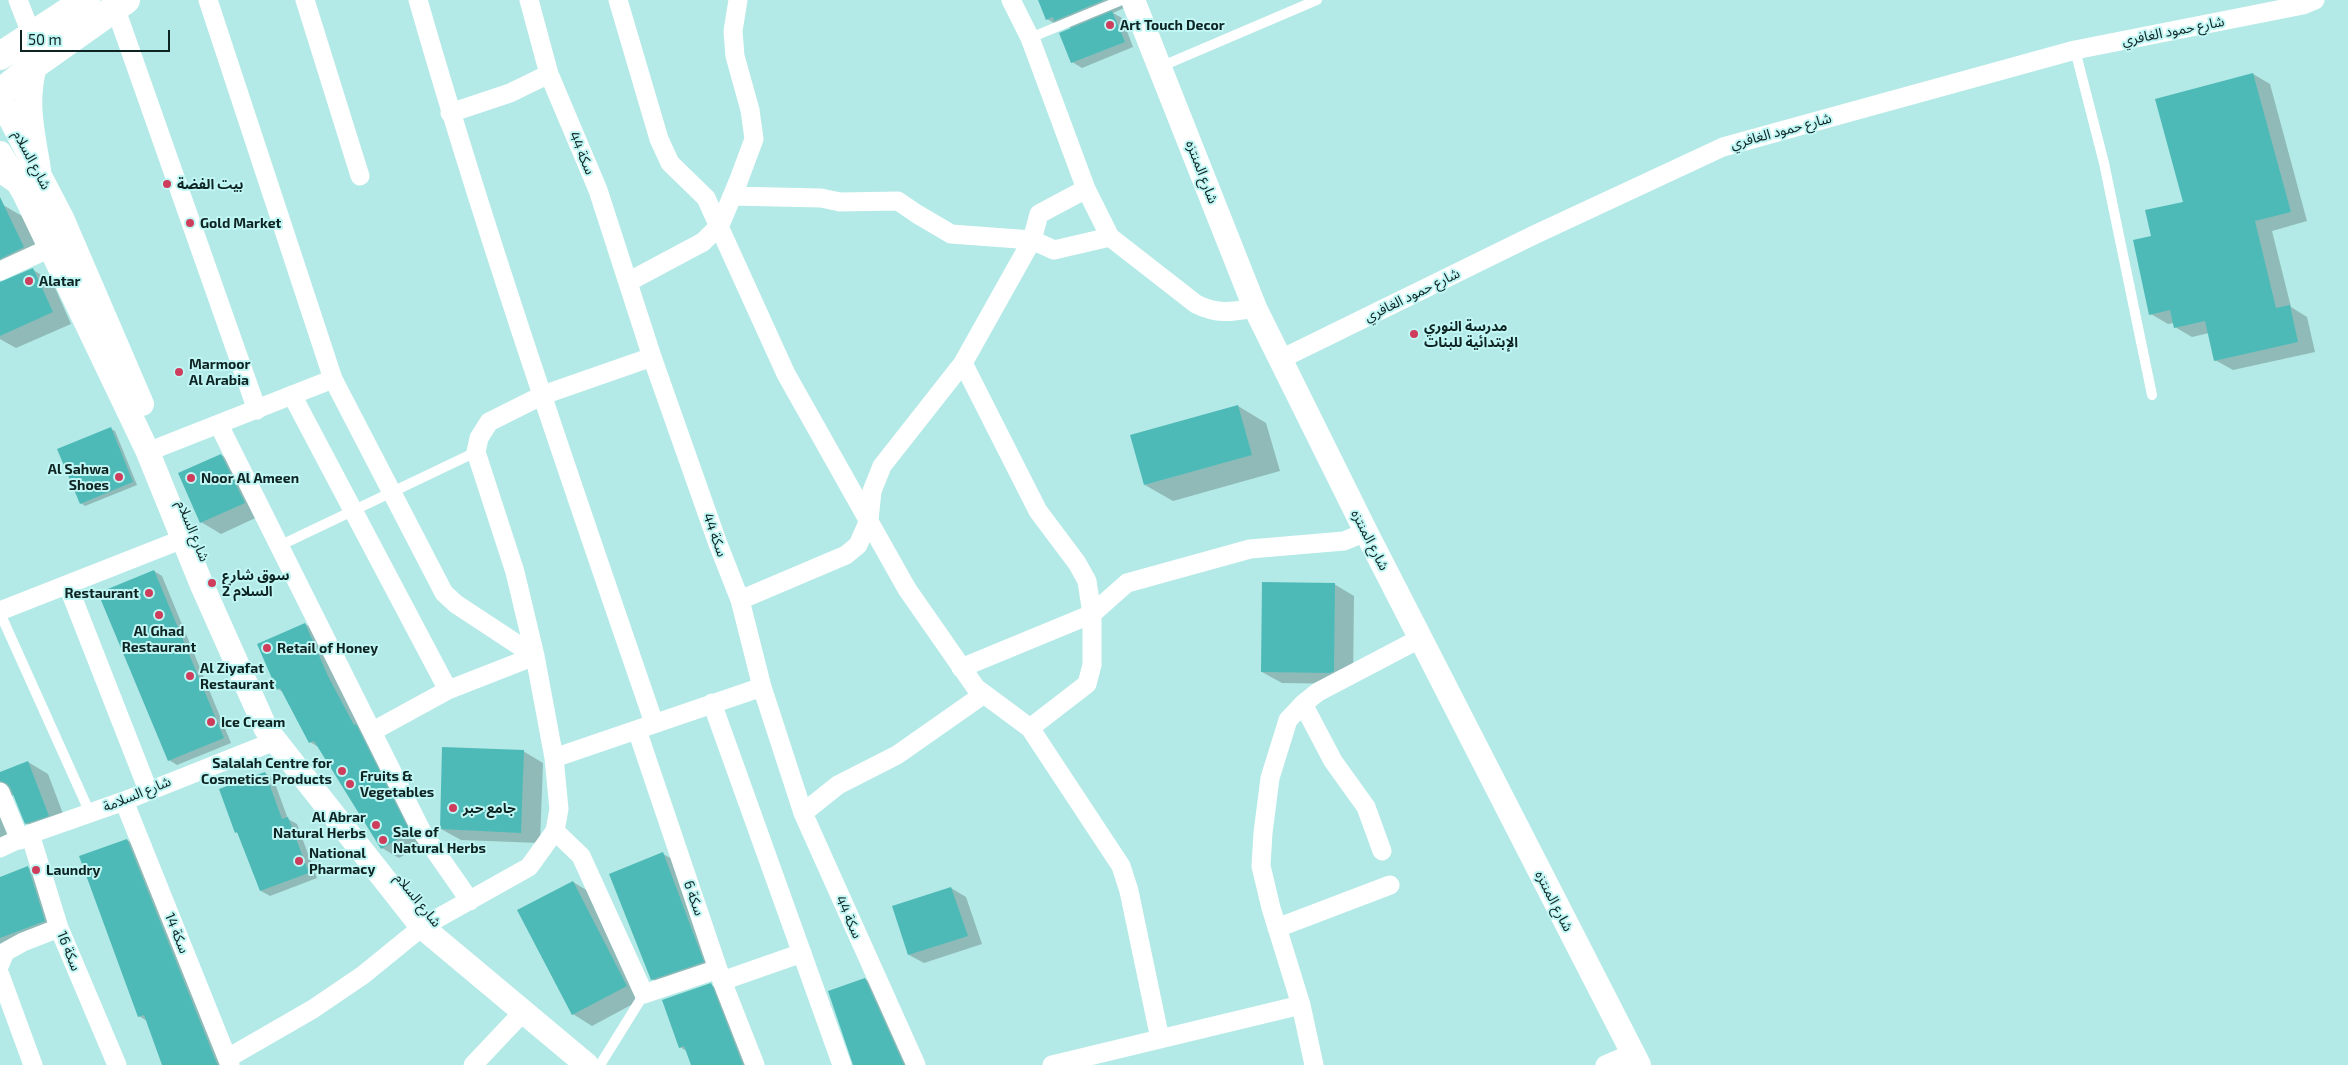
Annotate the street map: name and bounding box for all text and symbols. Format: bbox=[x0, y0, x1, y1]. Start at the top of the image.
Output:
street label: شارع حمود الغافري bbox=[2120, 13, 2226, 49]
place label: Art Touch Decor bbox=[1120, 17, 1225, 33]
marker: Art Touch Decor bbox=[1104, 19, 1116, 31]
scale bar bbox=[22, 20, 172, 52]
text: 50 m bbox=[28, 30, 62, 48]
street label: شارع حمود الغافري bbox=[1729, 109, 1833, 153]
street label: شارع السلام bbox=[9, 128, 55, 192]
street label: سكة 44 bbox=[565, 129, 599, 177]
street label: شارع المنتزه bbox=[1182, 138, 1222, 206]
place label: بيت الفضة bbox=[177, 176, 243, 192]
marker: بيت الفضة bbox=[161, 178, 173, 190]
place label: Gold Market bbox=[200, 215, 281, 231]
marker: Gold Market bbox=[184, 217, 196, 229]
street label: شارع حمود الغافري bbox=[1362, 265, 1462, 325]
place label: Alatar bbox=[39, 273, 80, 289]
marker: Alatar bbox=[23, 275, 35, 287]
place label: مدرسة النوري الإبتدائية للبنات bbox=[1424, 318, 1518, 351]
marker: مدرسة النوري الإبتدائية للبنات bbox=[1408, 328, 1420, 340]
place label: Marmoor Al Arabia bbox=[189, 356, 251, 388]
marker: Marmoor Al Arabia bbox=[173, 366, 185, 378]
place label: Al Sahwa Shoes bbox=[48, 461, 109, 494]
place label: Noor Al Ameen bbox=[201, 470, 299, 486]
marker: Al Sahwa Shoes bbox=[113, 471, 125, 483]
marker: Noor Al Ameen bbox=[185, 472, 197, 484]
street label: شارع السلام bbox=[173, 498, 213, 564]
street label: شارع المنتزه bbox=[1347, 507, 1393, 573]
street label: سكة 44 bbox=[699, 511, 731, 559]
place label: سوق شارع السلام 2 bbox=[222, 567, 289, 600]
marker: سوق شارع السلام 2 bbox=[206, 577, 218, 589]
place label: Restaurant bbox=[65, 585, 139, 601]
marker: Restaurant bbox=[143, 587, 155, 599]
marker: Al Ghad Restaurant bbox=[153, 609, 165, 621]
place label: Al Ghad Restaurant bbox=[122, 623, 196, 656]
place label: Retail of Honey bbox=[277, 640, 378, 656]
marker: Retail of Honey bbox=[261, 642, 273, 654]
place label: Al Ziyafat Restaurant bbox=[200, 660, 274, 692]
marker: Al Ziyafat Restaurant bbox=[184, 670, 196, 682]
place label: Ice Cream bbox=[221, 714, 285, 730]
marker: Ice Cream bbox=[205, 716, 217, 728]
place label: Salalah Centre for Cosmetics Products bbox=[201, 755, 332, 788]
marker: Salalah Centre for Cosmetics Products bbox=[336, 765, 348, 777]
place label: Fruits & Vegetables bbox=[360, 768, 434, 800]
street label: شارع السلامة bbox=[101, 773, 173, 815]
marker: Fruits & Vegetables bbox=[344, 778, 356, 790]
place label: جامع حبر bbox=[463, 800, 516, 816]
marker: جامع حبر bbox=[447, 802, 459, 814]
place label: Al Abrar Natural Herbs bbox=[273, 809, 366, 842]
marker: Al Abrar Natural Herbs bbox=[370, 819, 382, 831]
place label: Sale of Natural Herbs bbox=[393, 824, 486, 856]
marker: Sale of Natural Herbs bbox=[377, 834, 389, 846]
place label: National Pharmacy bbox=[309, 845, 375, 878]
marker: National Pharmacy bbox=[293, 855, 305, 867]
place label: Laundry bbox=[46, 862, 100, 878]
marker: Laundry bbox=[30, 864, 42, 876]
street label: شارع المنتزه bbox=[1531, 868, 1577, 934]
street label: شارع السلام bbox=[391, 870, 445, 930]
street label: سكة 6 bbox=[680, 878, 708, 918]
street label: سكة 44 bbox=[832, 893, 866, 941]
street label: سكة 14 bbox=[161, 910, 193, 956]
street label: سكة 16 bbox=[53, 929, 85, 973]

